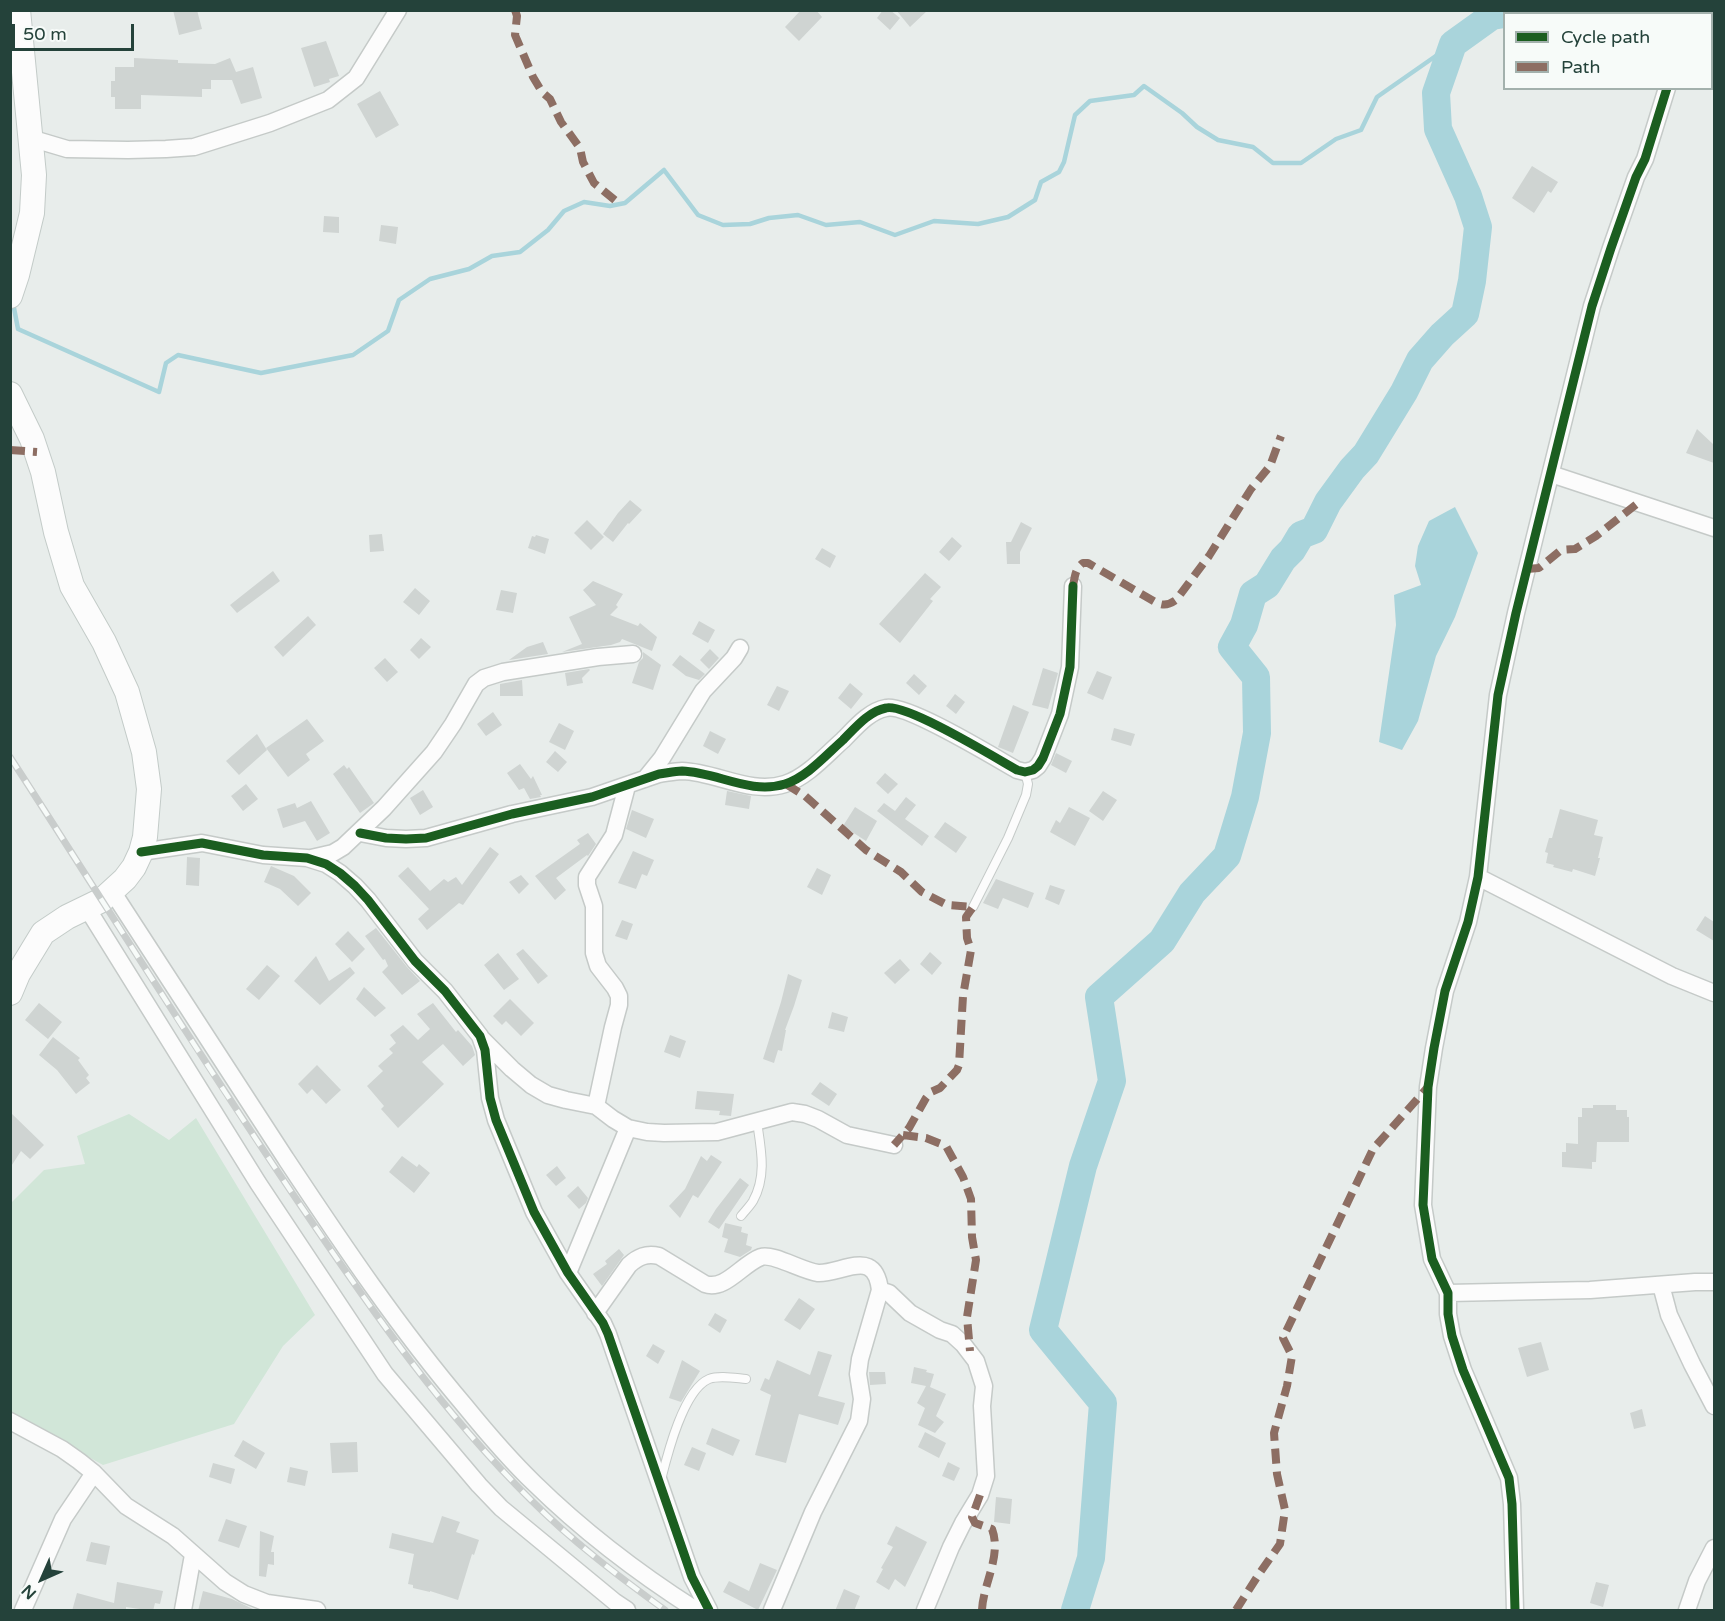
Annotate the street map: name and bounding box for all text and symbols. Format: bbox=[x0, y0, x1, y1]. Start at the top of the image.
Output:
scale bar bbox=[15, 12, 136, 50]
legend bbox=[1503, 12, 1713, 90]
text: 50 m bbox=[23, 23, 67, 45]
text: Cycle path bbox=[1561, 26, 1650, 48]
text: Path bbox=[1561, 56, 1600, 78]
north arrow bbox=[12, 1549, 72, 1609]
text: N bbox=[18, 1580, 41, 1603]

